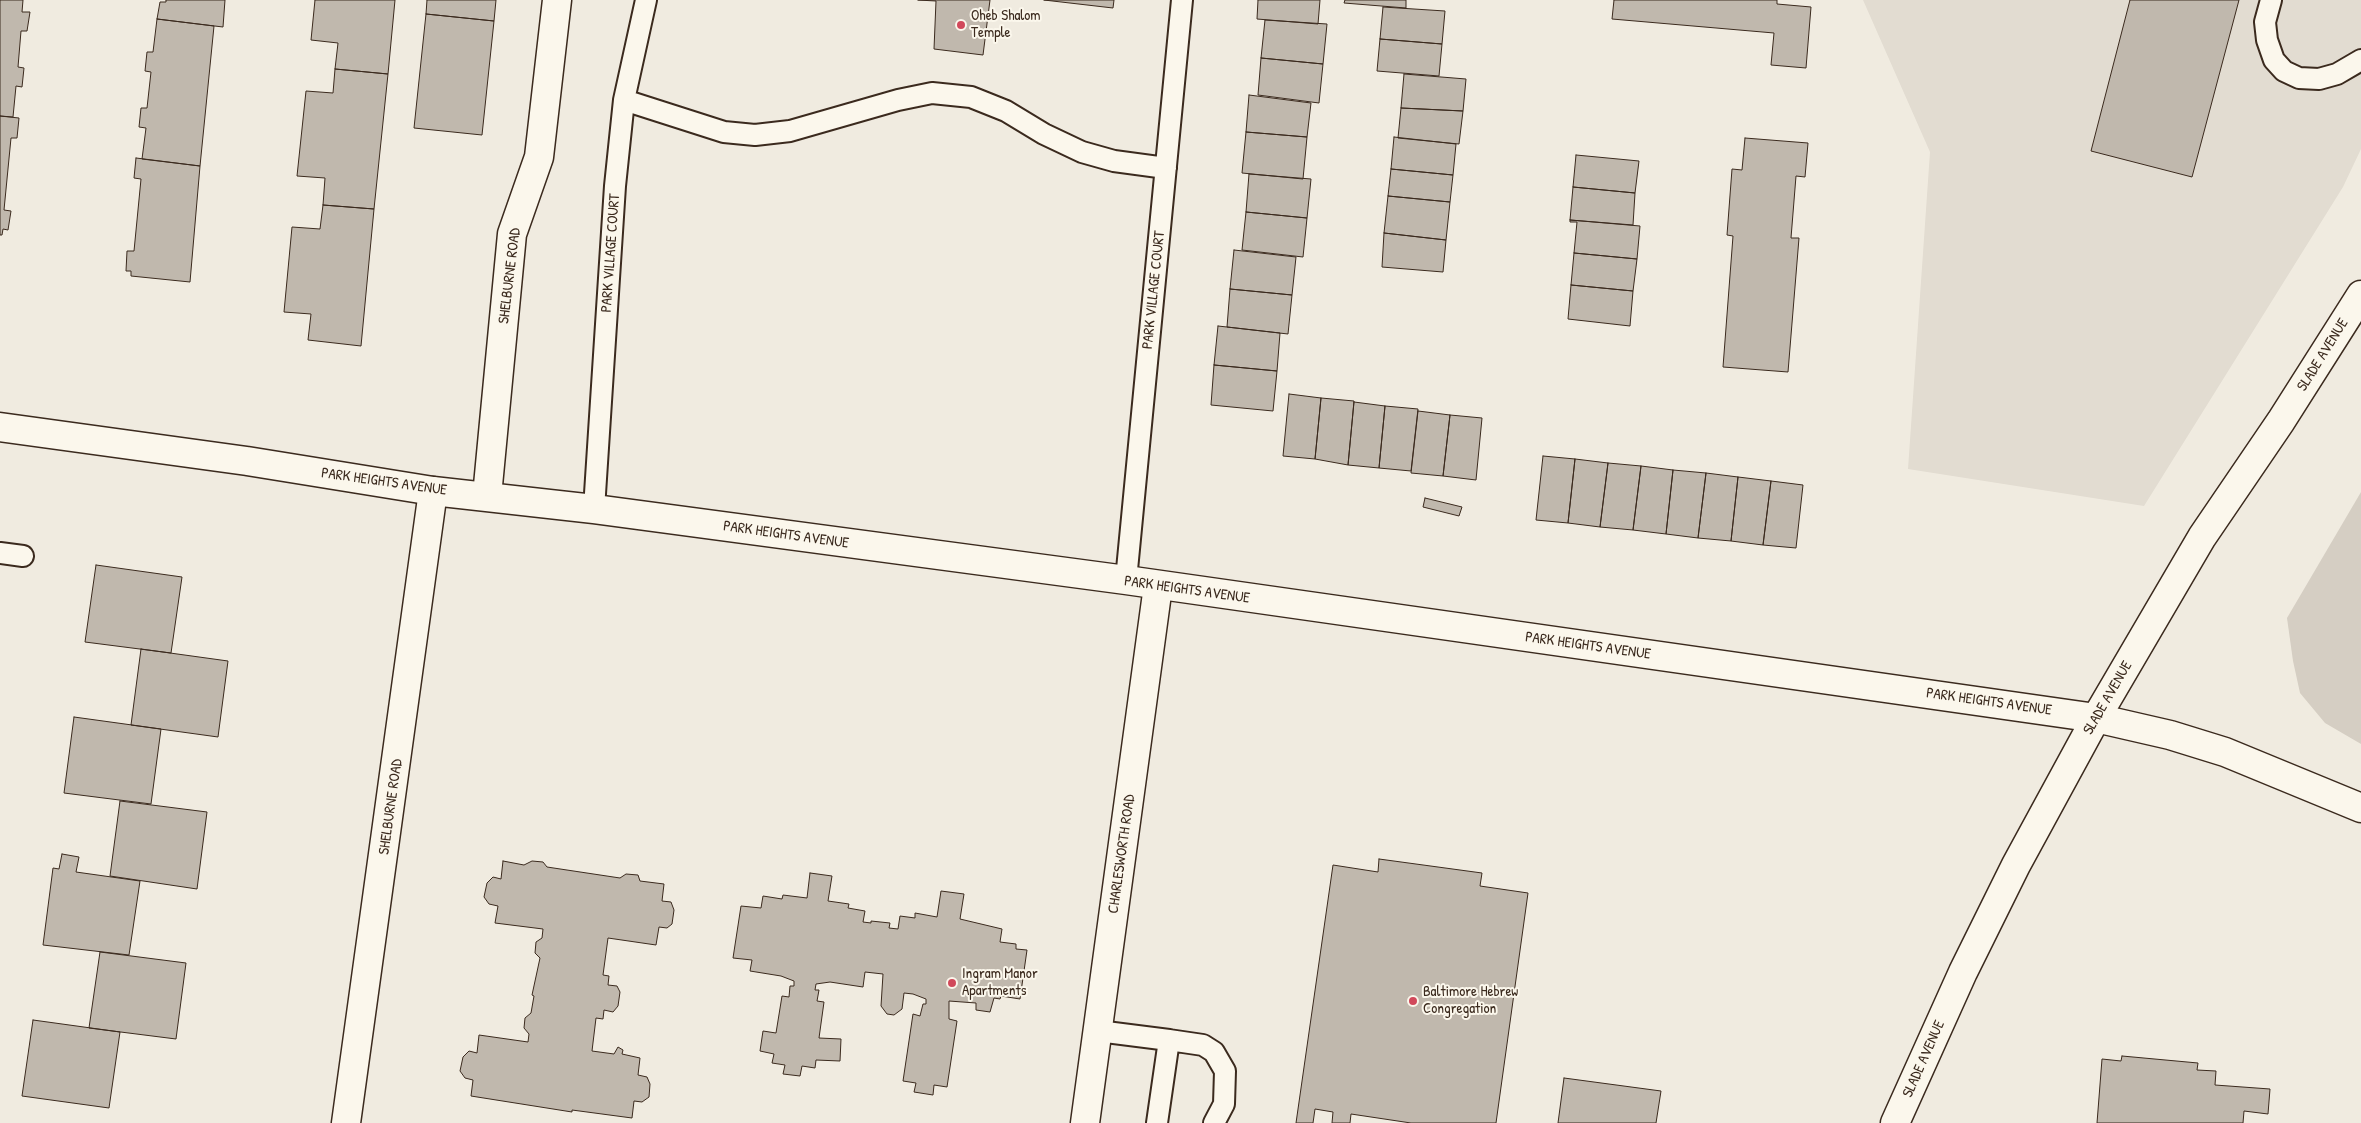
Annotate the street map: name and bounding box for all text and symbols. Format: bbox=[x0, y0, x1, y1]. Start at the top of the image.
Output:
place label: Oheb Shalom Temple bbox=[971, 7, 1041, 42]
marker: Oheb Shalom Temple bbox=[955, 19, 967, 31]
street label: PARK VILLAGE COURT bbox=[598, 193, 624, 313]
street label: SHELBURNE ROAD bbox=[495, 227, 525, 325]
street label: PARK VILLAGE COURT bbox=[1139, 230, 1169, 350]
street label: SLADE AVENUE bbox=[2294, 315, 2352, 395]
street label: PARK HEIGHTS AVENUE bbox=[320, 464, 448, 500]
street label: PARK HEIGHTS AVENUE bbox=[722, 517, 850, 553]
street label: PARK HEIGHTS AVENUE bbox=[1123, 572, 1251, 608]
street label: PARK HEIGHTS AVENUE bbox=[1524, 628, 1652, 664]
street label: SLADE AVENUE bbox=[2080, 658, 2136, 738]
street label: PARK HEIGHTS AVENUE bbox=[1925, 684, 2053, 720]
street label: SHELBURNE ROAD bbox=[375, 758, 407, 856]
street label: CHARLESWORTH ROAD bbox=[1105, 793, 1139, 915]
place label: Ingram Manor Apartments bbox=[962, 965, 1038, 1000]
marker: Ingram Manor Apartments bbox=[946, 977, 958, 989]
place label: Baltimore Hebrew Congregation bbox=[1423, 983, 1518, 1018]
marker: Baltimore Hebrew Congregation bbox=[1407, 995, 1419, 1007]
street label: SLADE AVENUE bbox=[1899, 1018, 1949, 1100]

